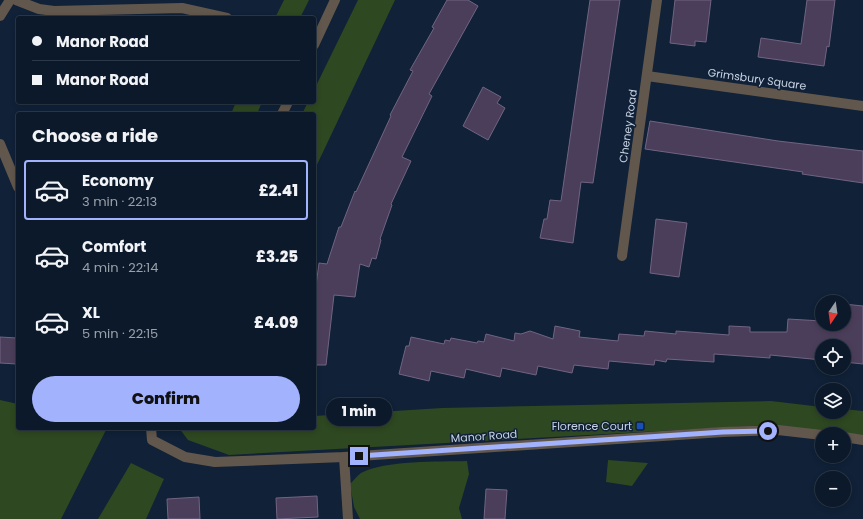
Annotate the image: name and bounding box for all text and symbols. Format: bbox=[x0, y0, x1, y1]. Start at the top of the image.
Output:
text: Manor Road bbox=[56, 31, 149, 52]
street label: Grimsbury Square bbox=[707, 64, 808, 94]
text: Manor Road bbox=[56, 69, 149, 90]
street label: Cheney Road bbox=[615, 88, 641, 164]
text: Choose a ride bbox=[32, 123, 158, 148]
text: Economy bbox=[82, 170, 154, 191]
icon: car bbox=[34, 172, 70, 208]
text: £2.41 bbox=[259, 180, 298, 201]
text: 3 min · 22:13 bbox=[82, 192, 157, 211]
text: Comfort bbox=[82, 236, 146, 257]
icon: car bbox=[34, 238, 70, 274]
text: £3.25 bbox=[256, 246, 298, 267]
text: 4 min · 22:14 bbox=[82, 258, 158, 277]
north arrow bbox=[815, 295, 851, 331]
map controls bbox=[815, 295, 851, 507]
text: XL bbox=[82, 302, 100, 323]
icon: car bbox=[34, 304, 70, 340]
text: £4.09 bbox=[254, 312, 298, 333]
text: 5 min · 22:15 bbox=[82, 324, 158, 343]
button: locate bbox=[815, 339, 851, 375]
button: Confirm bbox=[32, 376, 300, 422]
button: layers bbox=[815, 383, 851, 419]
callout: 1 min bbox=[326, 398, 392, 426]
text: 1 min bbox=[342, 402, 376, 421]
place label: Florence Court bbox=[552, 418, 632, 434]
marker: Florence Court bbox=[635, 421, 645, 431]
route start bbox=[759, 422, 777, 440]
street label: Manor Road bbox=[450, 426, 518, 446]
button: + bbox=[815, 427, 851, 463]
route end bbox=[350, 447, 368, 465]
button: − bbox=[815, 471, 851, 507]

